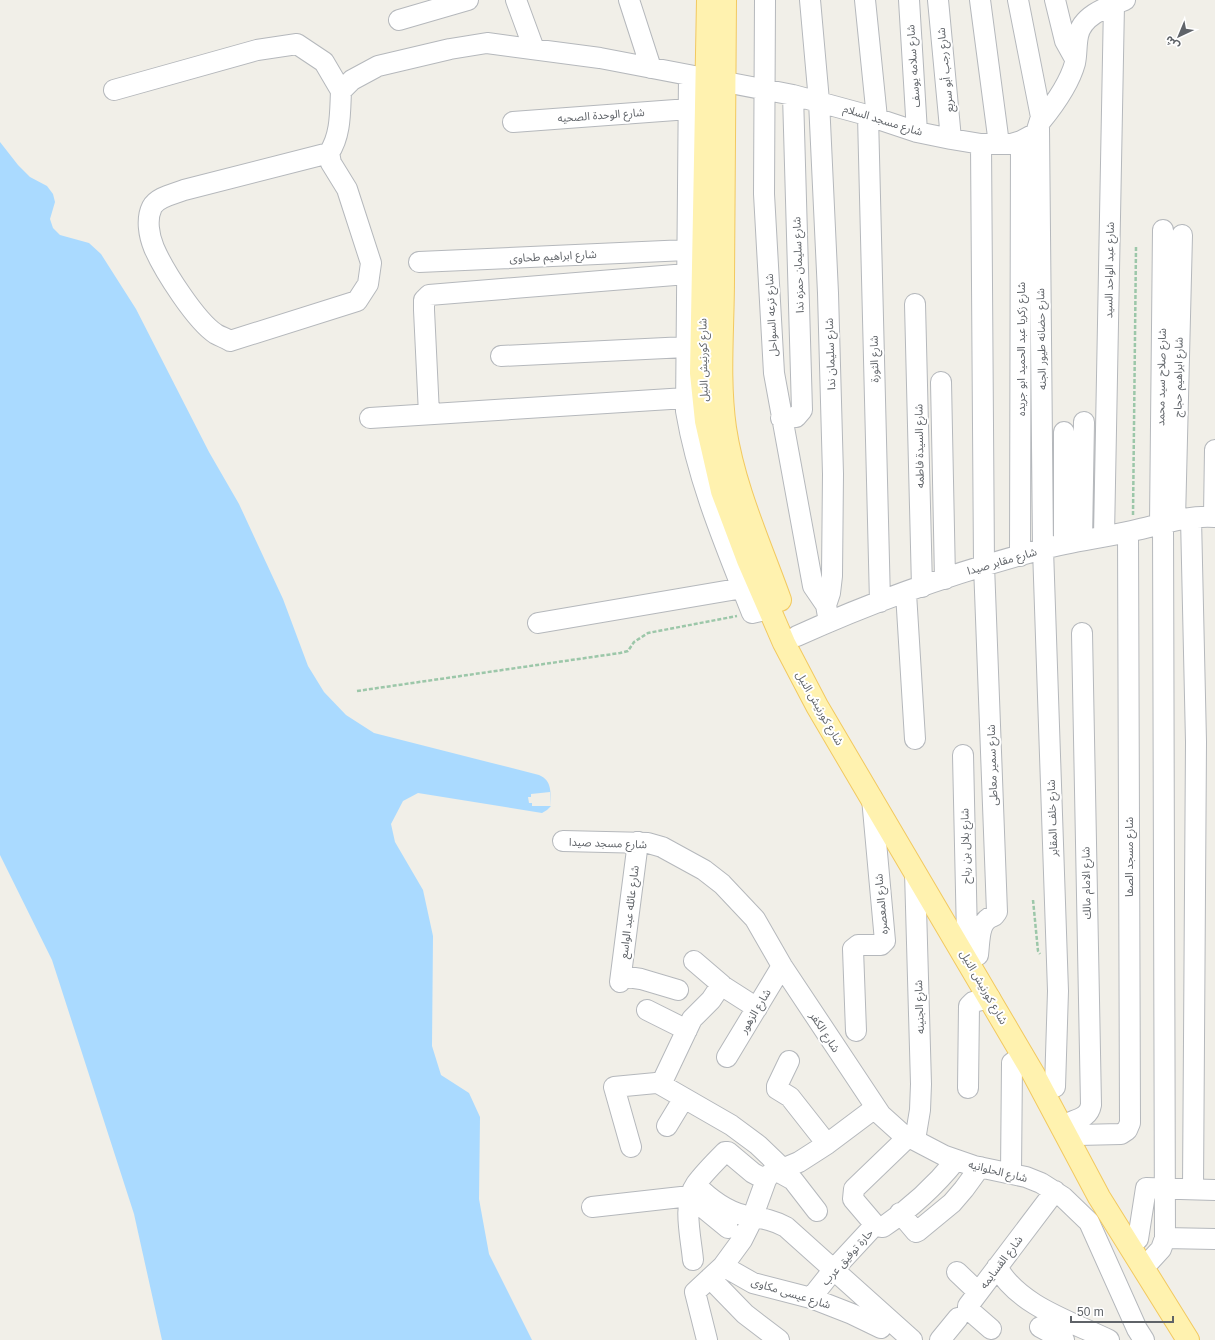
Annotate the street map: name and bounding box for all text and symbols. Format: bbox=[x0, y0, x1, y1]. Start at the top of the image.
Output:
north arrow bbox=[1159, 16, 1199, 56]
street label: شارع سلامه يوسف bbox=[904, 24, 924, 108]
street label: شارع رجب أبو سريع bbox=[934, 26, 957, 113]
text: ش bbox=[1162, 33, 1182, 53]
street label: شارع مسجد السلام bbox=[841, 102, 924, 140]
street label: شارع الوحدة الصحيه bbox=[557, 106, 646, 126]
street label: شارع سليمان حمزه ندا bbox=[790, 216, 808, 313]
street label: شارع عبد الواحد السيد bbox=[1102, 221, 1118, 318]
street label: شارع ابراهيم طحاوى bbox=[509, 248, 597, 267]
street label: شارع ترعه السواحل bbox=[763, 273, 781, 357]
street label: شارع زكريا عبد الحميد ابو جريده bbox=[1015, 282, 1029, 416]
street label: شارع حضانه طيور الجنه bbox=[1034, 288, 1050, 390]
street label: شارع سليمان ندا bbox=[823, 317, 839, 390]
street label: شارع كورنيش النيل bbox=[696, 318, 712, 402]
street label: شارع صلاح سيد محمد bbox=[1154, 328, 1170, 426]
street label: شارع الثورة bbox=[868, 335, 882, 383]
street label: شارع ابراهيم حجاج bbox=[1171, 336, 1188, 417]
street label: شارع السيدة فاطمه bbox=[912, 403, 928, 488]
street label: شارع مقابر صيدا bbox=[966, 545, 1039, 579]
street label: شارع كورنيش النيل bbox=[792, 669, 846, 748]
street label: شارع سمير معاطى bbox=[985, 724, 1001, 806]
street label: شارع خلف المقابر bbox=[1045, 779, 1061, 858]
street label: شارع بلال بن رباح bbox=[958, 808, 974, 884]
street label: شارع مسجد الصفا bbox=[1123, 817, 1137, 897]
street label: شارع مسجد صيدا bbox=[569, 836, 648, 852]
street label: شارع الامام مالك bbox=[1079, 846, 1095, 920]
street label: شارع عائله عبد الواسع bbox=[617, 864, 643, 960]
street label: شارع المعصره bbox=[872, 873, 892, 935]
street label: شارع كورنيش النيل bbox=[956, 948, 1010, 1027]
street label: شارع الجنينه bbox=[912, 979, 928, 1034]
street label: شارع الزهور bbox=[737, 986, 775, 1037]
street label: شارع الكفر bbox=[805, 1009, 843, 1056]
street label: شارع الحلوانيه bbox=[967, 1158, 1029, 1186]
street label: حارة توفيق عرب bbox=[819, 1226, 877, 1288]
street label: شارع القسايمه bbox=[977, 1233, 1027, 1292]
street label: شارع عيسى مكاوى bbox=[749, 1275, 833, 1313]
scale bar bbox=[1071, 1298, 1173, 1324]
text: 50 m bbox=[1077, 1305, 1104, 1319]

